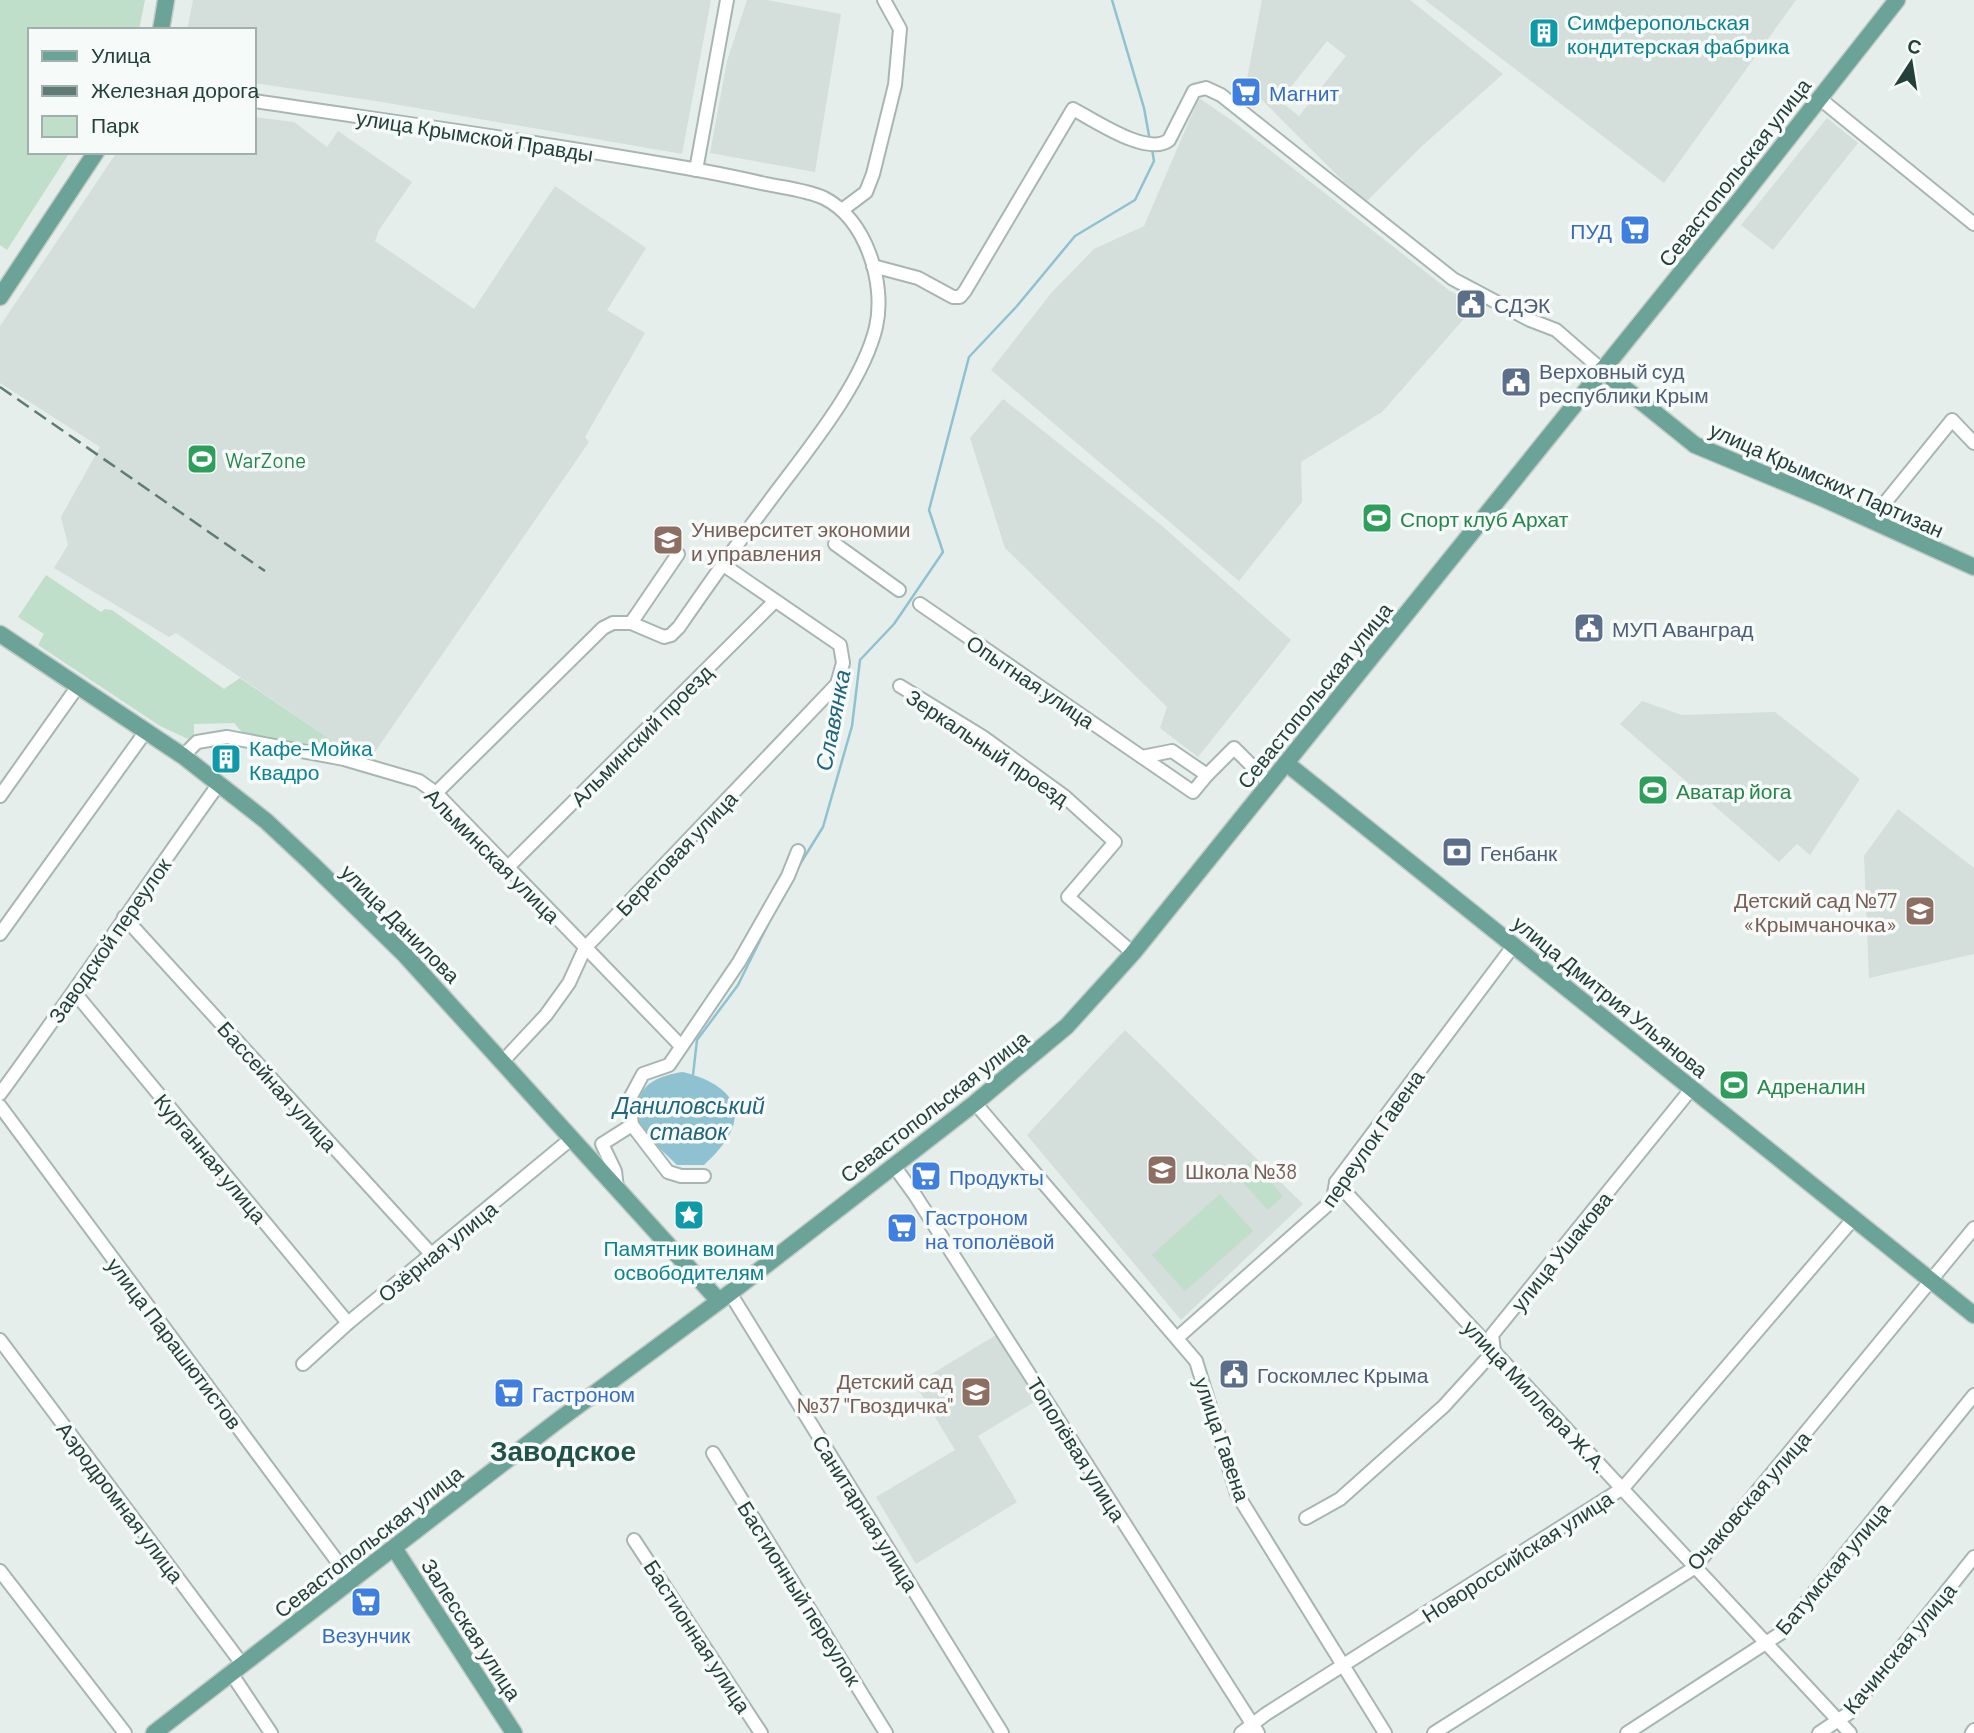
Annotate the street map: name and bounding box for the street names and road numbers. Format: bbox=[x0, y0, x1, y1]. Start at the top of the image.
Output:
street label: Севастопольская улица bbox=[1653, 73, 1815, 271]
street label: улица Крымской Правды bbox=[355, 104, 595, 166]
street label: улица Крымских Партизан bbox=[1706, 416, 1948, 542]
street label: Севастопольская улица bbox=[1231, 597, 1397, 793]
street label: Опытная улица bbox=[962, 629, 1100, 733]
street label: Альминский проезд bbox=[565, 659, 717, 811]
street label: Зеркальный проезд bbox=[902, 683, 1074, 811]
street label: Альминская улица bbox=[420, 782, 566, 928]
street label: Береговая улица bbox=[610, 785, 742, 921]
street label: Заводской переулок bbox=[43, 852, 176, 1027]
street label: улица Данилова bbox=[336, 858, 466, 988]
street label: улица Дмитрия Ульянова bbox=[1509, 910, 1714, 1082]
street label: Бассейная улица bbox=[213, 1016, 343, 1156]
street label: Севастопольская улица bbox=[835, 1025, 1033, 1187]
street label: переулок Гавена bbox=[1315, 1064, 1429, 1211]
street label: Курганная улица bbox=[150, 1088, 273, 1228]
street label: улица Ушакова bbox=[1505, 1186, 1617, 1316]
street label: Озёрная улица bbox=[372, 1195, 502, 1307]
street label: улица Парашютистов bbox=[102, 1252, 248, 1434]
street label: улица Миллера Ж.А. bbox=[1459, 1314, 1613, 1478]
street label: Тополёвая улица bbox=[1023, 1372, 1132, 1526]
street label: улица Гавена bbox=[1190, 1374, 1256, 1505]
street label: Аэродромная улица bbox=[52, 1417, 190, 1588]
street label: Очаковская улица bbox=[1681, 1425, 1815, 1575]
street label: Санитарная улица bbox=[808, 1430, 924, 1596]
street label: Севастопольская улица bbox=[269, 1460, 467, 1622]
street label: Новороссийская улица bbox=[1417, 1485, 1617, 1627]
street label: Бастионный переулок bbox=[733, 1496, 867, 1691]
street label: Батумская улица bbox=[1769, 1497, 1895, 1639]
street label: Залесская улица bbox=[417, 1553, 527, 1705]
street label: Бастионная улица bbox=[639, 1555, 757, 1717]
street label: Качинская улица bbox=[1837, 1577, 1961, 1718]

